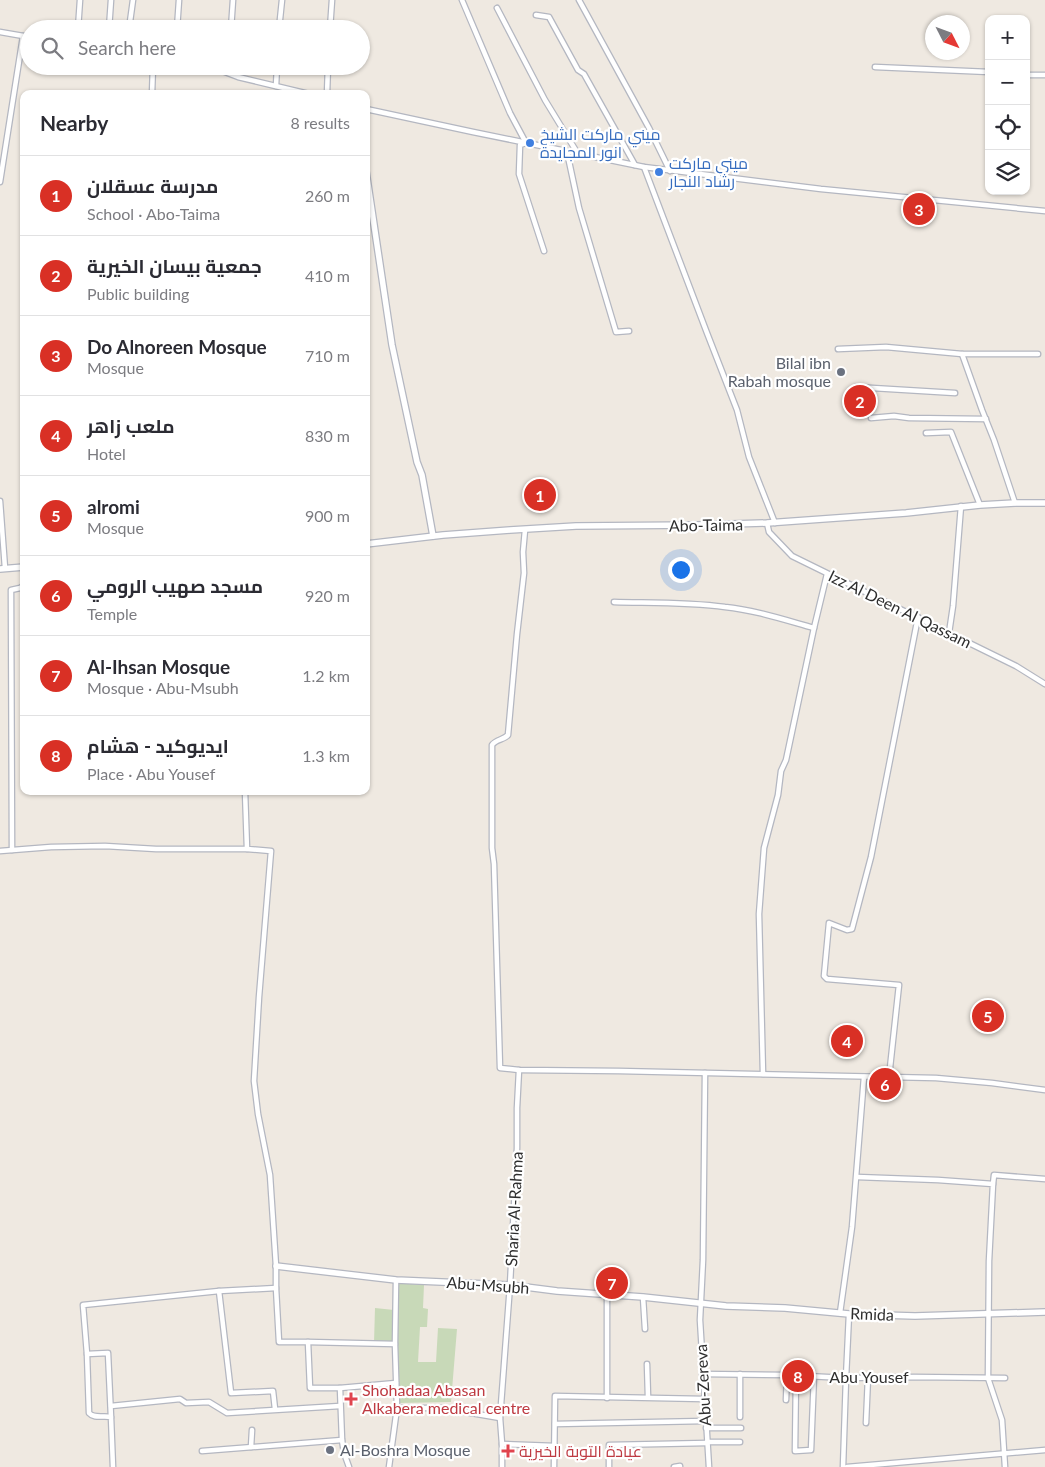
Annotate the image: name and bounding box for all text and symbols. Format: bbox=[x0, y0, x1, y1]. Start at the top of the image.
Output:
north arrow bbox=[925, 15, 970, 60]
map controls bbox=[985, 15, 1030, 195]
button: + bbox=[985, 15, 1030, 60]
search box bbox=[20, 20, 370, 75]
icon: search bbox=[38, 34, 66, 62]
text: Search here bbox=[78, 36, 176, 59]
button: − bbox=[985, 60, 1030, 105]
button: locate bbox=[985, 105, 1030, 150]
text: Nearby bbox=[40, 110, 108, 135]
text: 8 results bbox=[290, 113, 350, 132]
place label: ميني ماركت الشيخ انور المجايدة bbox=[540, 124, 660, 162]
marker: ميني ماركت الشيخ انور المجايدة bbox=[524, 137, 536, 149]
button: layers bbox=[985, 150, 1030, 195]
place label: ميني ماركت رشاد النجار bbox=[668, 153, 748, 191]
marker: ميني ماركت رشاد النجار bbox=[653, 166, 665, 178]
text: مدرسة عسقلان bbox=[87, 174, 218, 197]
text: 1 bbox=[51, 186, 61, 205]
text: 260 m bbox=[305, 186, 350, 205]
pin: 3 bbox=[903, 190, 935, 228]
text: School · Abo-Taima bbox=[87, 204, 220, 223]
text: جمعية بيسان الخيرية bbox=[87, 254, 262, 277]
text: 2 bbox=[51, 266, 61, 285]
text: 410 m bbox=[305, 266, 350, 285]
text: Public building bbox=[87, 284, 189, 303]
text: Do Alnoreen Mosque bbox=[87, 335, 267, 358]
text: 3 bbox=[51, 346, 61, 365]
text: 710 m bbox=[305, 346, 350, 365]
place label: Bilal ibn Rabah mosque bbox=[728, 353, 831, 390]
text: Mosque bbox=[87, 358, 144, 377]
marker: Bilal ibn Rabah mosque bbox=[835, 366, 847, 378]
pin: 2 bbox=[844, 382, 876, 420]
text: ملعب زاهر bbox=[87, 414, 175, 437]
text: 4 bbox=[51, 426, 61, 445]
text: 830 m bbox=[305, 426, 350, 445]
text: Hotel bbox=[87, 444, 126, 463]
pin: 1 bbox=[524, 476, 556, 514]
text: alromi bbox=[87, 495, 140, 518]
text: 5 bbox=[51, 506, 61, 525]
text: 900 m bbox=[305, 506, 350, 525]
street label: Abo-Taima bbox=[669, 514, 743, 535]
text: Mosque bbox=[87, 518, 144, 537]
your location bbox=[668, 557, 694, 583]
street label: Izz Al Deen Al Qassam bbox=[826, 566, 975, 651]
text: مسجد صهيب الرومي bbox=[87, 574, 263, 597]
text: 6 bbox=[51, 586, 61, 605]
text: 920 m bbox=[305, 586, 350, 605]
text: Temple bbox=[87, 604, 137, 623]
text: Al-Ihsan Mosque bbox=[87, 655, 230, 678]
text: 7 bbox=[51, 666, 61, 685]
text: 1.2 km bbox=[302, 666, 350, 685]
text: Mosque · Abu-Msubh bbox=[87, 678, 239, 697]
text: ايديوكيد - هشام bbox=[87, 734, 229, 757]
text: 8 bbox=[51, 746, 61, 765]
text: 1.3 km bbox=[302, 746, 350, 765]
text: Place · Abu Yousef bbox=[87, 764, 215, 783]
pin: 5 bbox=[972, 997, 1004, 1035]
pin: 4 bbox=[831, 1022, 863, 1060]
pin: 6 bbox=[869, 1065, 901, 1103]
street label: Sharia Al-Rahma bbox=[501, 1151, 526, 1267]
pin: 7 bbox=[596, 1264, 628, 1302]
street label: Abu-Msubh bbox=[446, 1272, 530, 1297]
street label: Rmida bbox=[850, 1303, 894, 1324]
street label: Abu-Zereva bbox=[691, 1344, 714, 1426]
pin: 8 bbox=[782, 1357, 814, 1395]
street label: Abu Yousef bbox=[829, 1367, 909, 1386]
place label: Shohadaa Abasan Alkabera medical centre bbox=[362, 1380, 530, 1417]
marker: Shohadaa Abasan Alkabera medical centre bbox=[344, 1392, 358, 1406]
place label: Al-Boshra Mosque bbox=[340, 1440, 470, 1459]
place label: عيادة التوبة الخيرية bbox=[519, 1441, 642, 1461]
marker: Al-Boshra Mosque bbox=[324, 1444, 336, 1456]
marker: عيادة التوبة الخيرية bbox=[501, 1444, 515, 1458]

